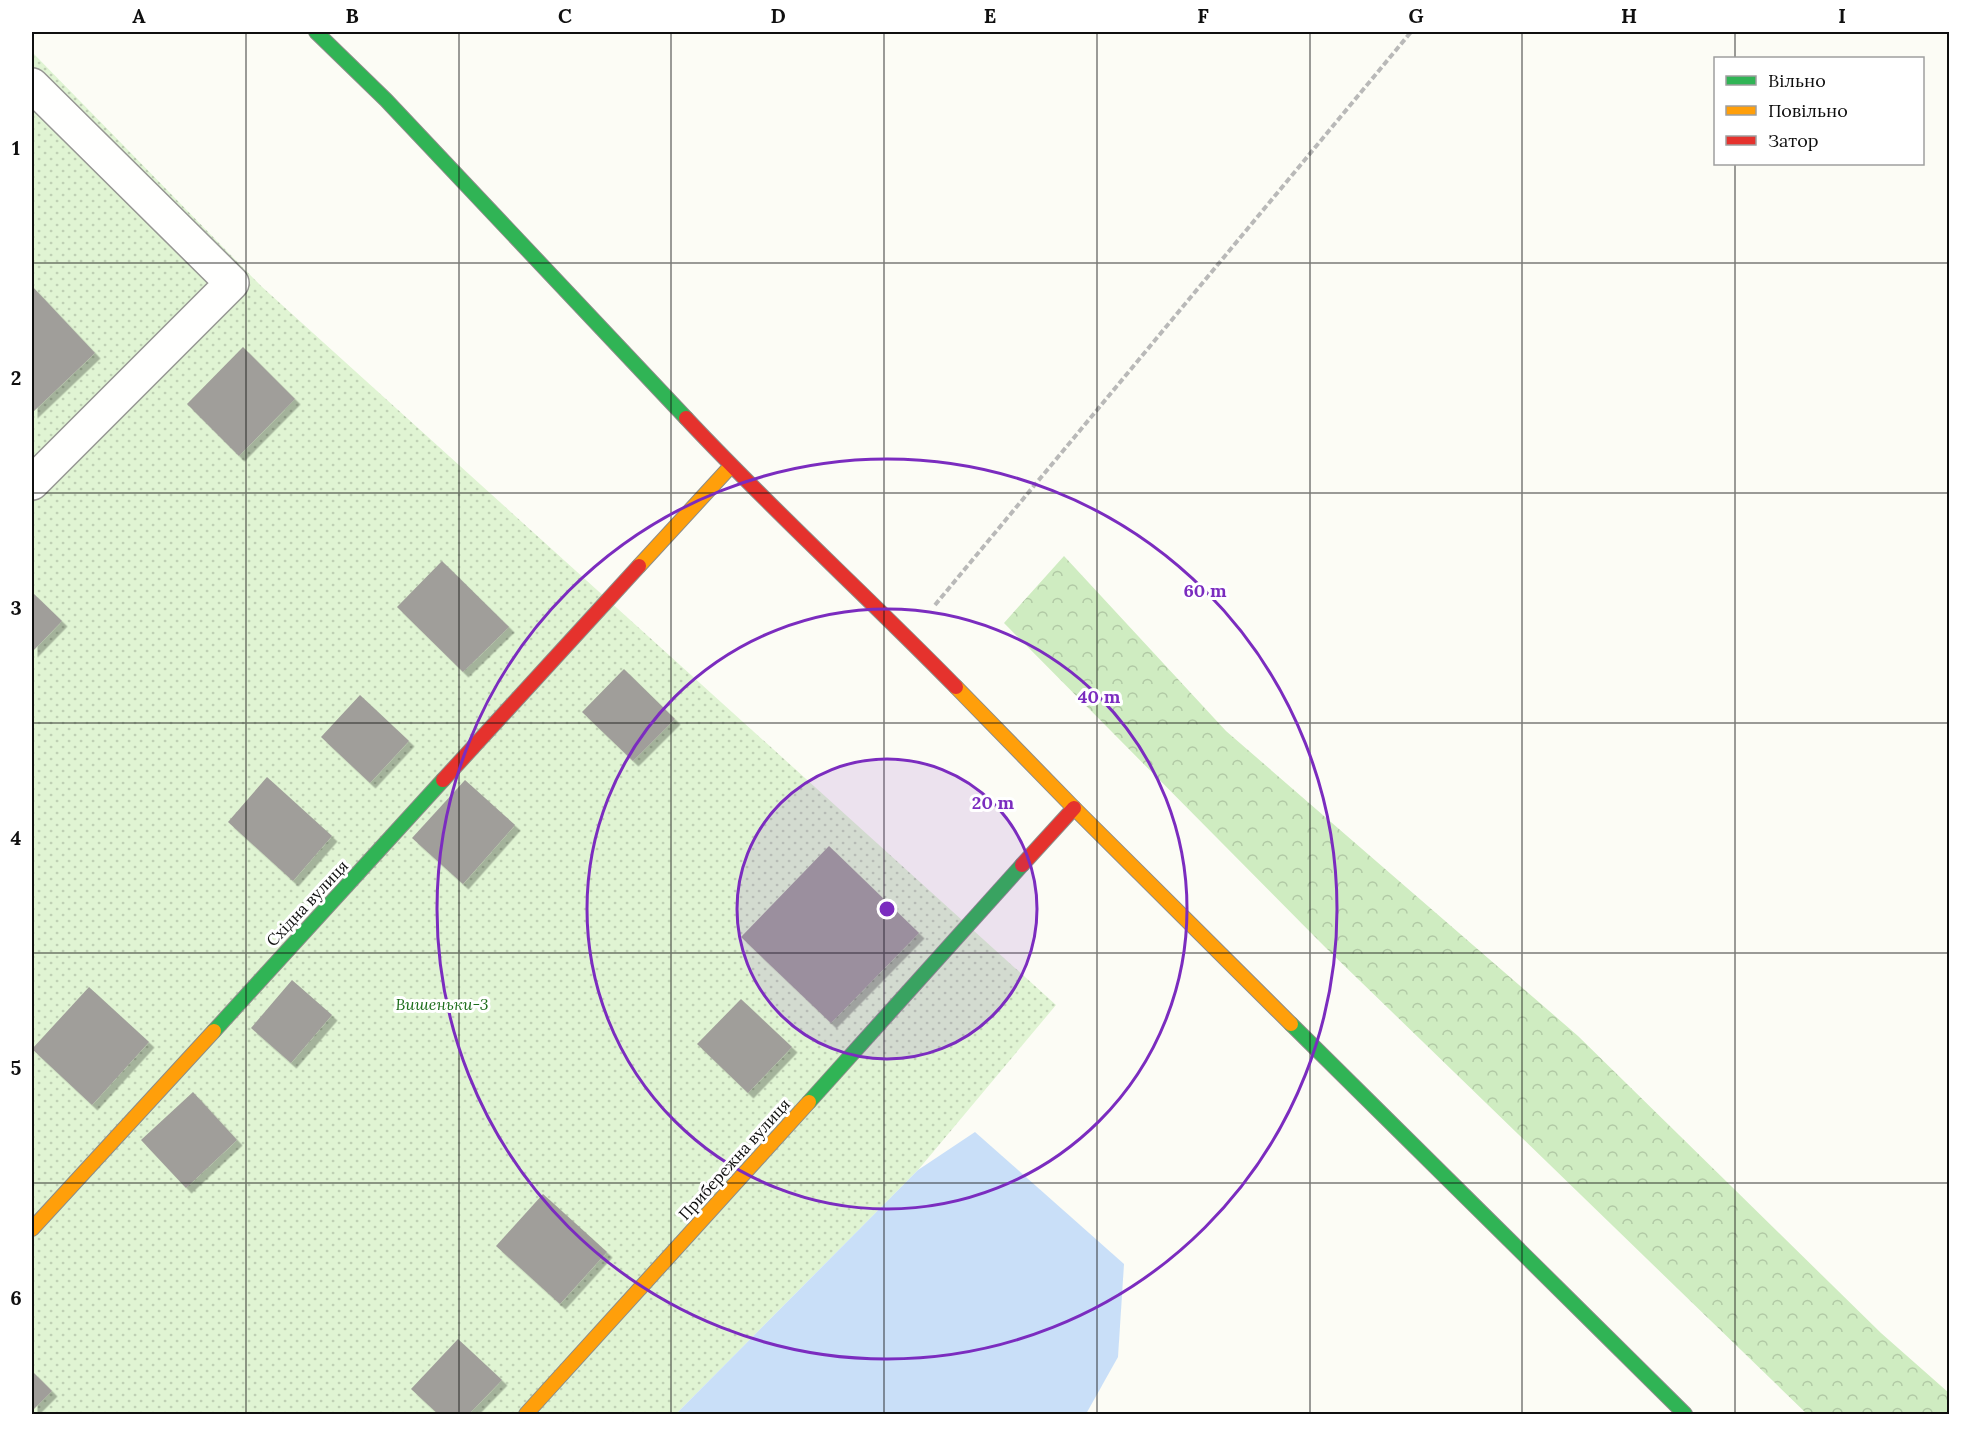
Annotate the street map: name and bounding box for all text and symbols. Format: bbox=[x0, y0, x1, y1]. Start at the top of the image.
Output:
text: A bbox=[132, 3, 146, 28]
text: B bbox=[345, 3, 359, 28]
text: C bbox=[558, 3, 572, 28]
text: D bbox=[770, 3, 786, 28]
text: E bbox=[984, 3, 996, 28]
text: F bbox=[1197, 3, 1209, 28]
text: G bbox=[1408, 3, 1424, 28]
text: H bbox=[1621, 3, 1637, 28]
text: I bbox=[1838, 3, 1846, 28]
legend bbox=[1714, 57, 1924, 165]
text: Вільно bbox=[1768, 69, 1826, 92]
text: Повільно bbox=[1768, 99, 1848, 122]
text: Затор bbox=[1768, 129, 1819, 152]
text: 1 bbox=[12, 135, 20, 160]
text: 2 bbox=[11, 365, 21, 390]
text: 60 m bbox=[1183, 579, 1227, 602]
text: 3 bbox=[10, 595, 22, 620]
text: 40 m bbox=[1078, 685, 1121, 708]
text: 20 m bbox=[972, 791, 1015, 814]
text: 4 bbox=[11, 825, 22, 850]
street label: Східна вулиця bbox=[262, 856, 352, 950]
centre of rings bbox=[877, 899, 897, 919]
park label: Вишеньки-3 bbox=[395, 994, 489, 1014]
text: 5 bbox=[11, 1055, 22, 1080]
street label: Прибережна вулиця bbox=[674, 1094, 794, 1224]
text: 6 bbox=[10, 1285, 22, 1310]

